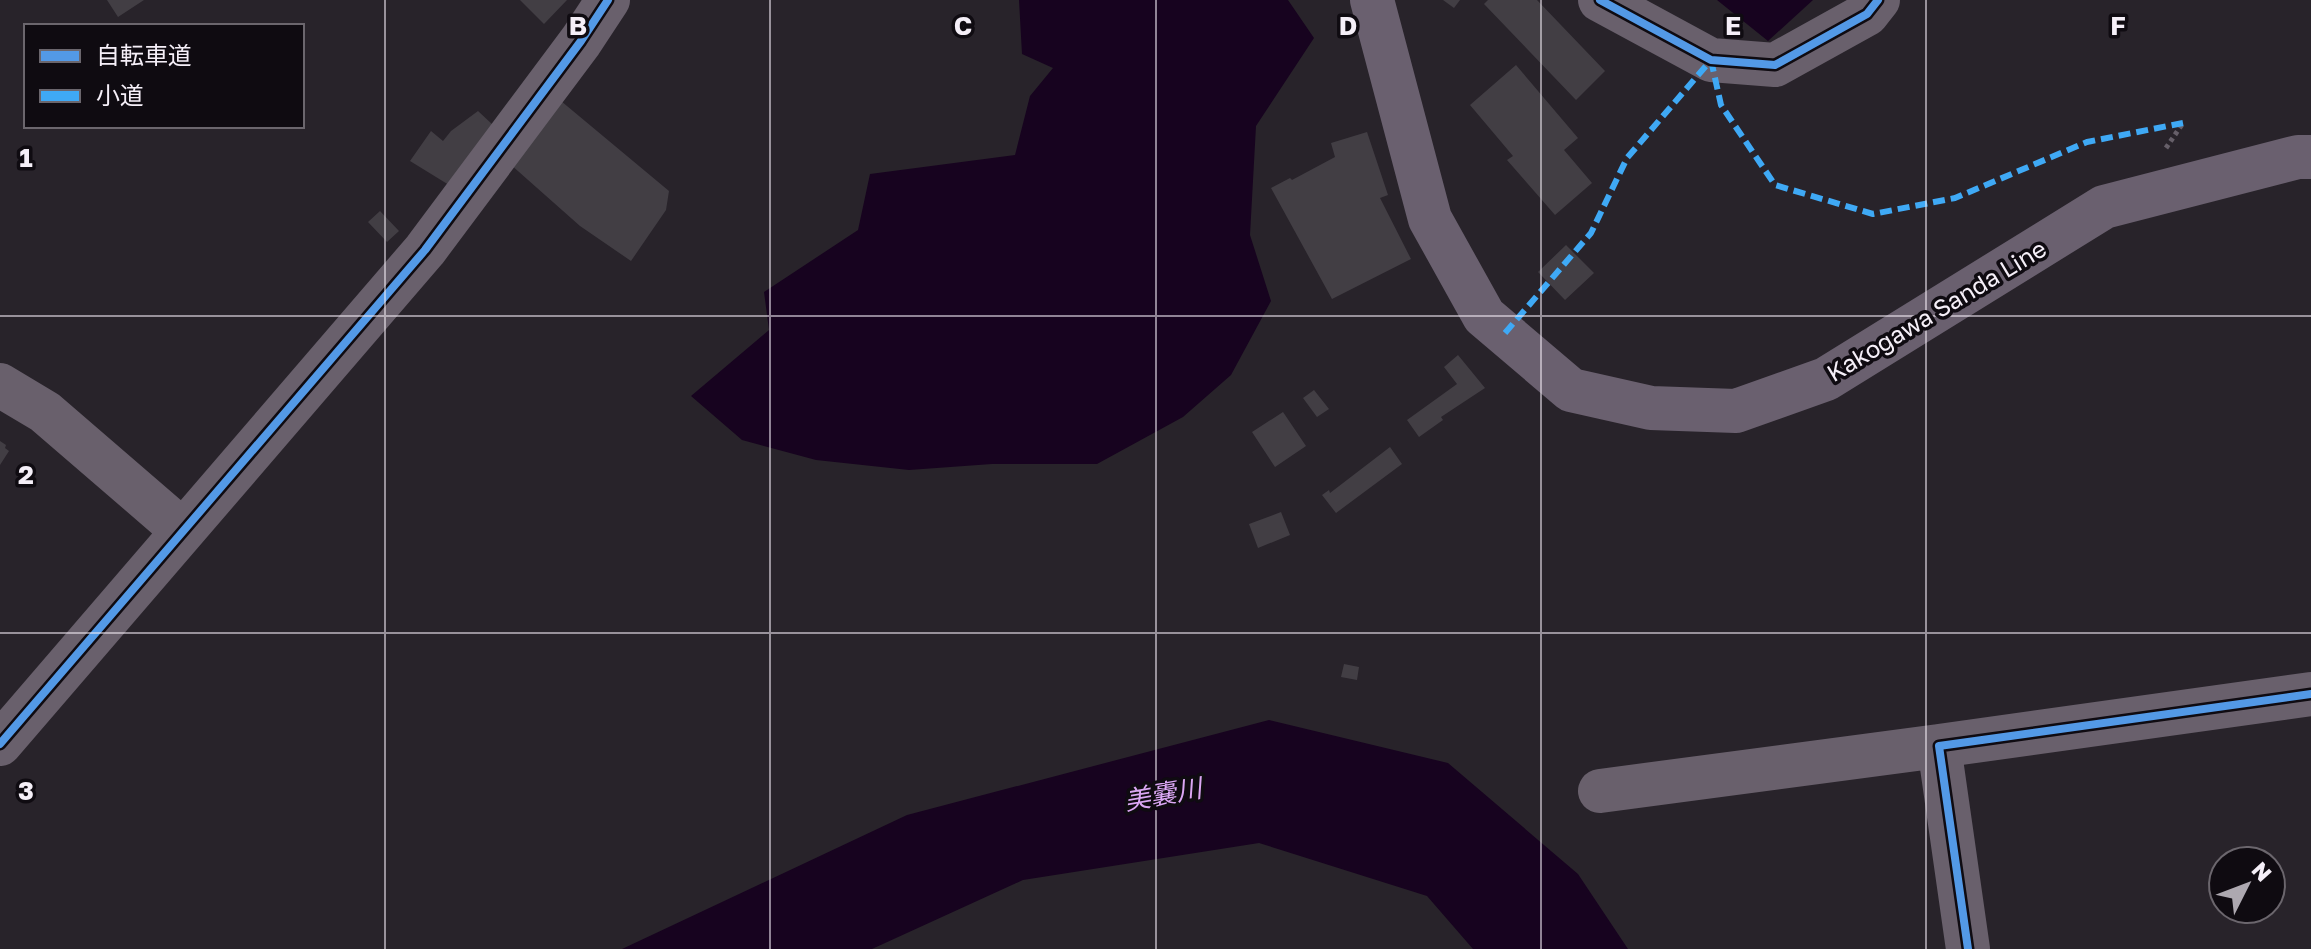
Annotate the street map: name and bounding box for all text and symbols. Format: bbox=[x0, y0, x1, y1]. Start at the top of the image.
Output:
text: B bbox=[569, 10, 587, 41]
text: C bbox=[954, 10, 972, 41]
text: D bbox=[1339, 10, 1357, 41]
text: E bbox=[1725, 10, 1741, 41]
text: F bbox=[2110, 10, 2126, 41]
legend bbox=[24, 24, 304, 128]
text: 自転車道 bbox=[96, 40, 192, 69]
text: 小道 bbox=[96, 80, 144, 109]
text: 1 bbox=[19, 142, 33, 173]
street label: Kakogawa Sanda Line bbox=[1821, 233, 2051, 387]
text: 2 bbox=[18, 459, 34, 490]
water label: 美嚢川 bbox=[1122, 771, 1207, 816]
text: 3 bbox=[18, 775, 34, 806]
north arrow bbox=[2207, 845, 2287, 925]
text: N bbox=[2247, 856, 2278, 887]

